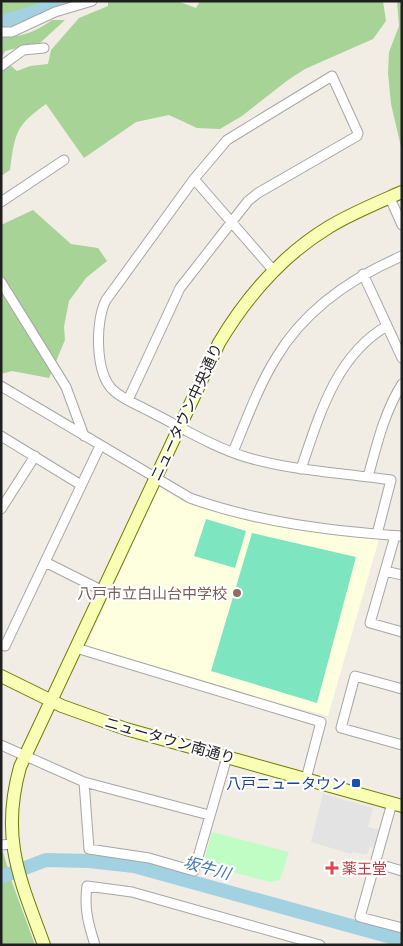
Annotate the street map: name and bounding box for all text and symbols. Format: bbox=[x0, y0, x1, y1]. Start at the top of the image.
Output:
street label: ニュータウン中央通り bbox=[147, 340, 225, 484]
place label: 八戸市立白山台中学校 bbox=[77, 585, 227, 602]
marker: 八戸市立白山台中学校 bbox=[231, 587, 243, 599]
street label: ニュータウン南通り bbox=[103, 713, 237, 767]
place label: 八戸ニュータウン bbox=[226, 775, 346, 792]
marker: 八戸ニュータウン bbox=[350, 777, 362, 789]
water label: 坂牛川 bbox=[182, 854, 234, 883]
place label: 薬王堂 bbox=[342, 860, 387, 877]
marker: 薬王堂 bbox=[326, 862, 338, 874]

